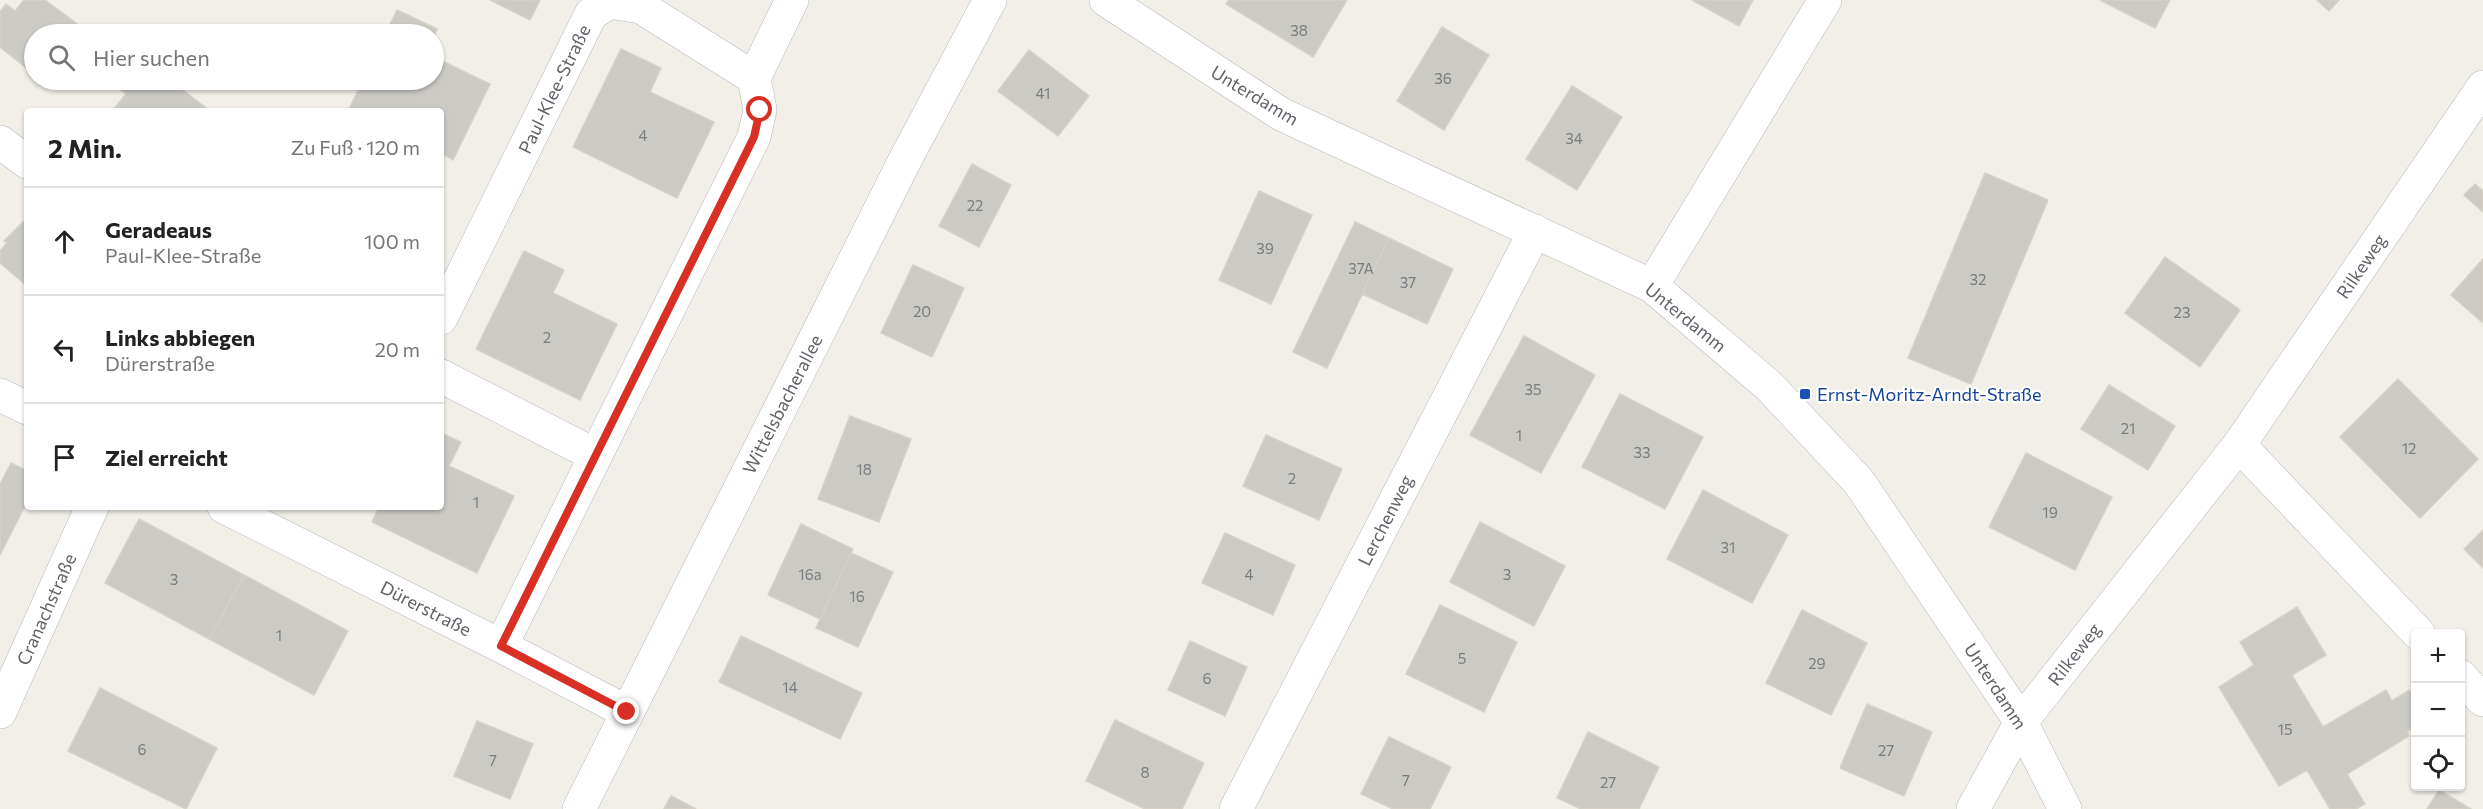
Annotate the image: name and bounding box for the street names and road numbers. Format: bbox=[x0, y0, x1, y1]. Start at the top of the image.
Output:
street label: Paul-Klee-Straße bbox=[513, 21, 595, 157]
street label: Unterdamm bbox=[1207, 60, 1303, 130]
street label: Rilkeweg bbox=[2331, 229, 2391, 303]
street label: Unterdamm bbox=[1641, 278, 1731, 356]
street label: Wittelsbacherallee bbox=[737, 331, 827, 477]
street label: Lerchenweg bbox=[1353, 471, 1417, 569]
street label: Cranachstraße bbox=[12, 550, 80, 668]
street label: Dürerstraße bbox=[377, 576, 475, 640]
street label: Rilkeweg bbox=[2043, 618, 2105, 690]
street label: Unterdamm bbox=[1960, 639, 2032, 733]

